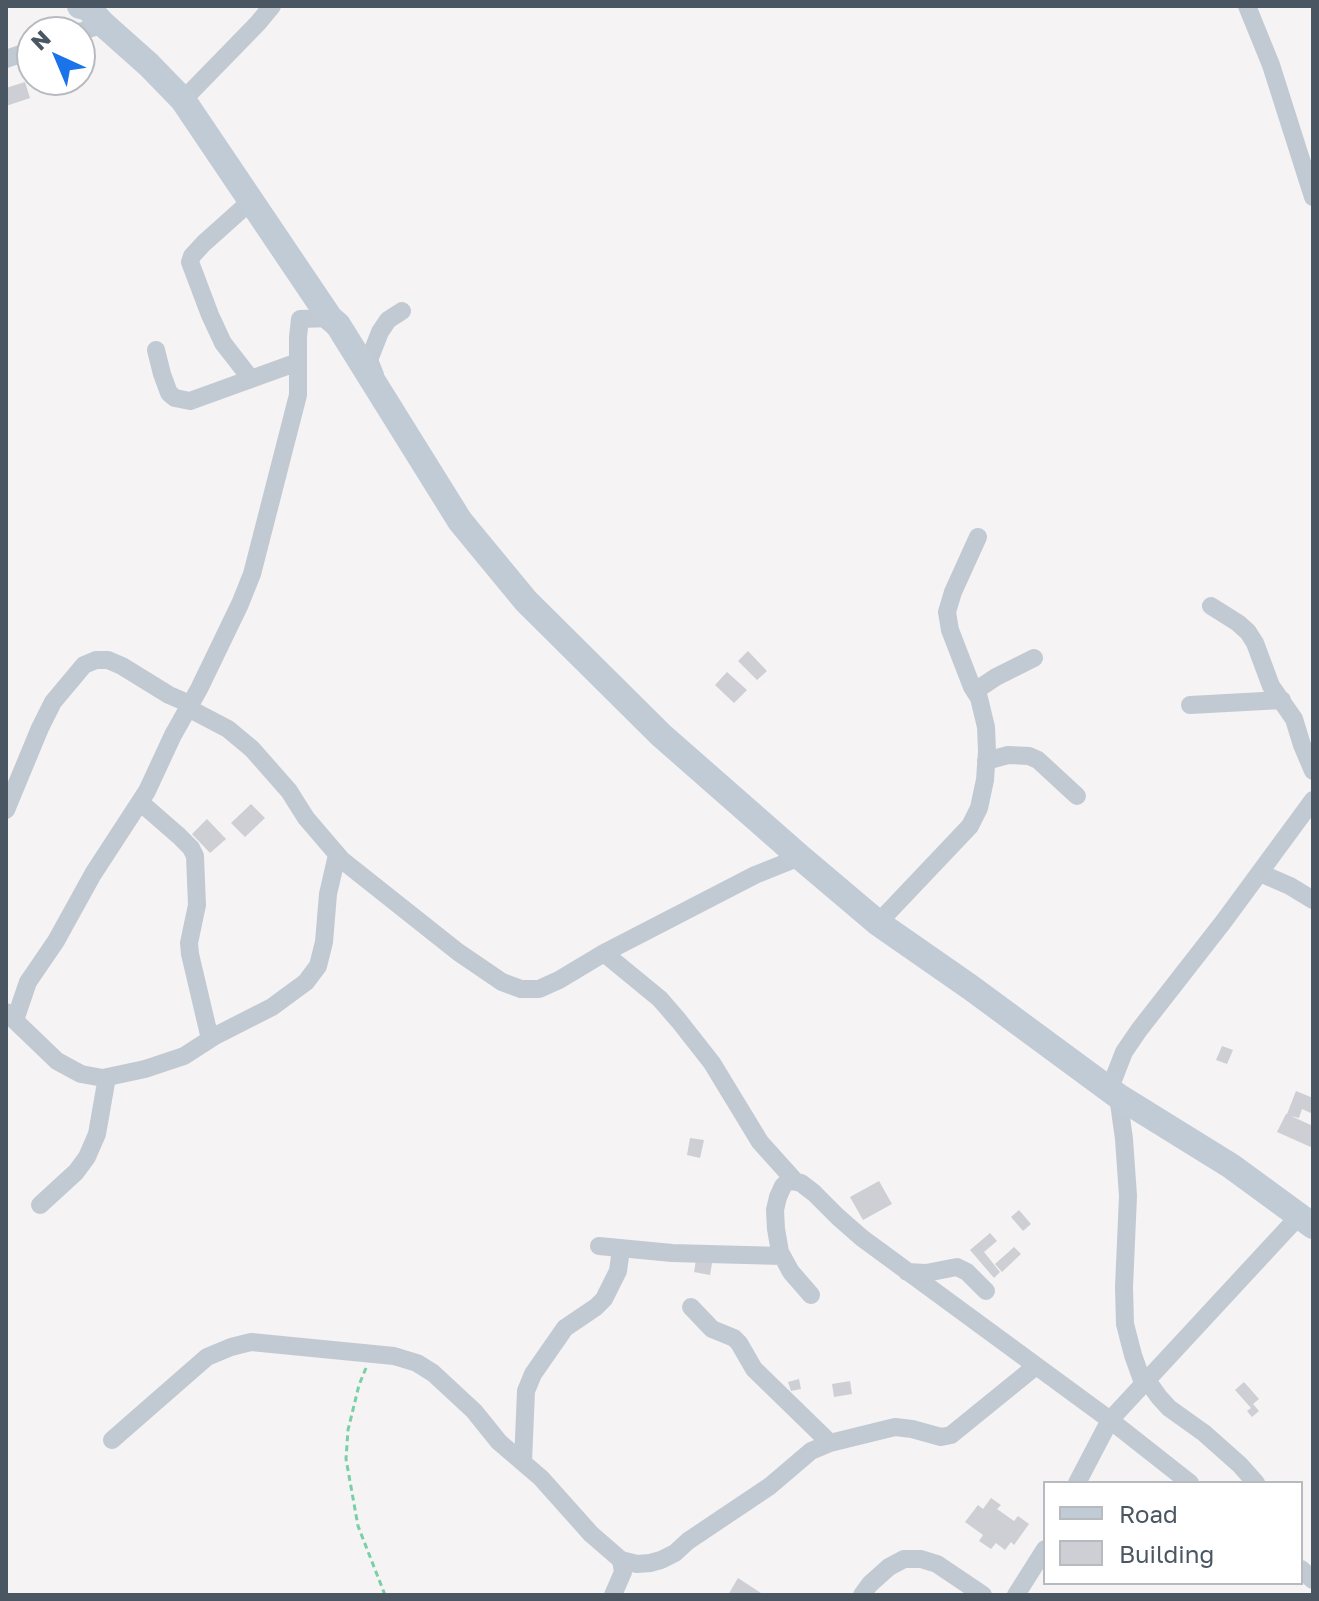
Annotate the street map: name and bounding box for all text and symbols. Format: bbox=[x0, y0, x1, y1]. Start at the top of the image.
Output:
north arrow bbox=[16, 16, 96, 96]
text: N bbox=[25, 24, 56, 55]
legend bbox=[1043, 1481, 1303, 1585]
text: Road bbox=[1119, 1499, 1178, 1528]
text: Building bbox=[1119, 1539, 1214, 1568]

